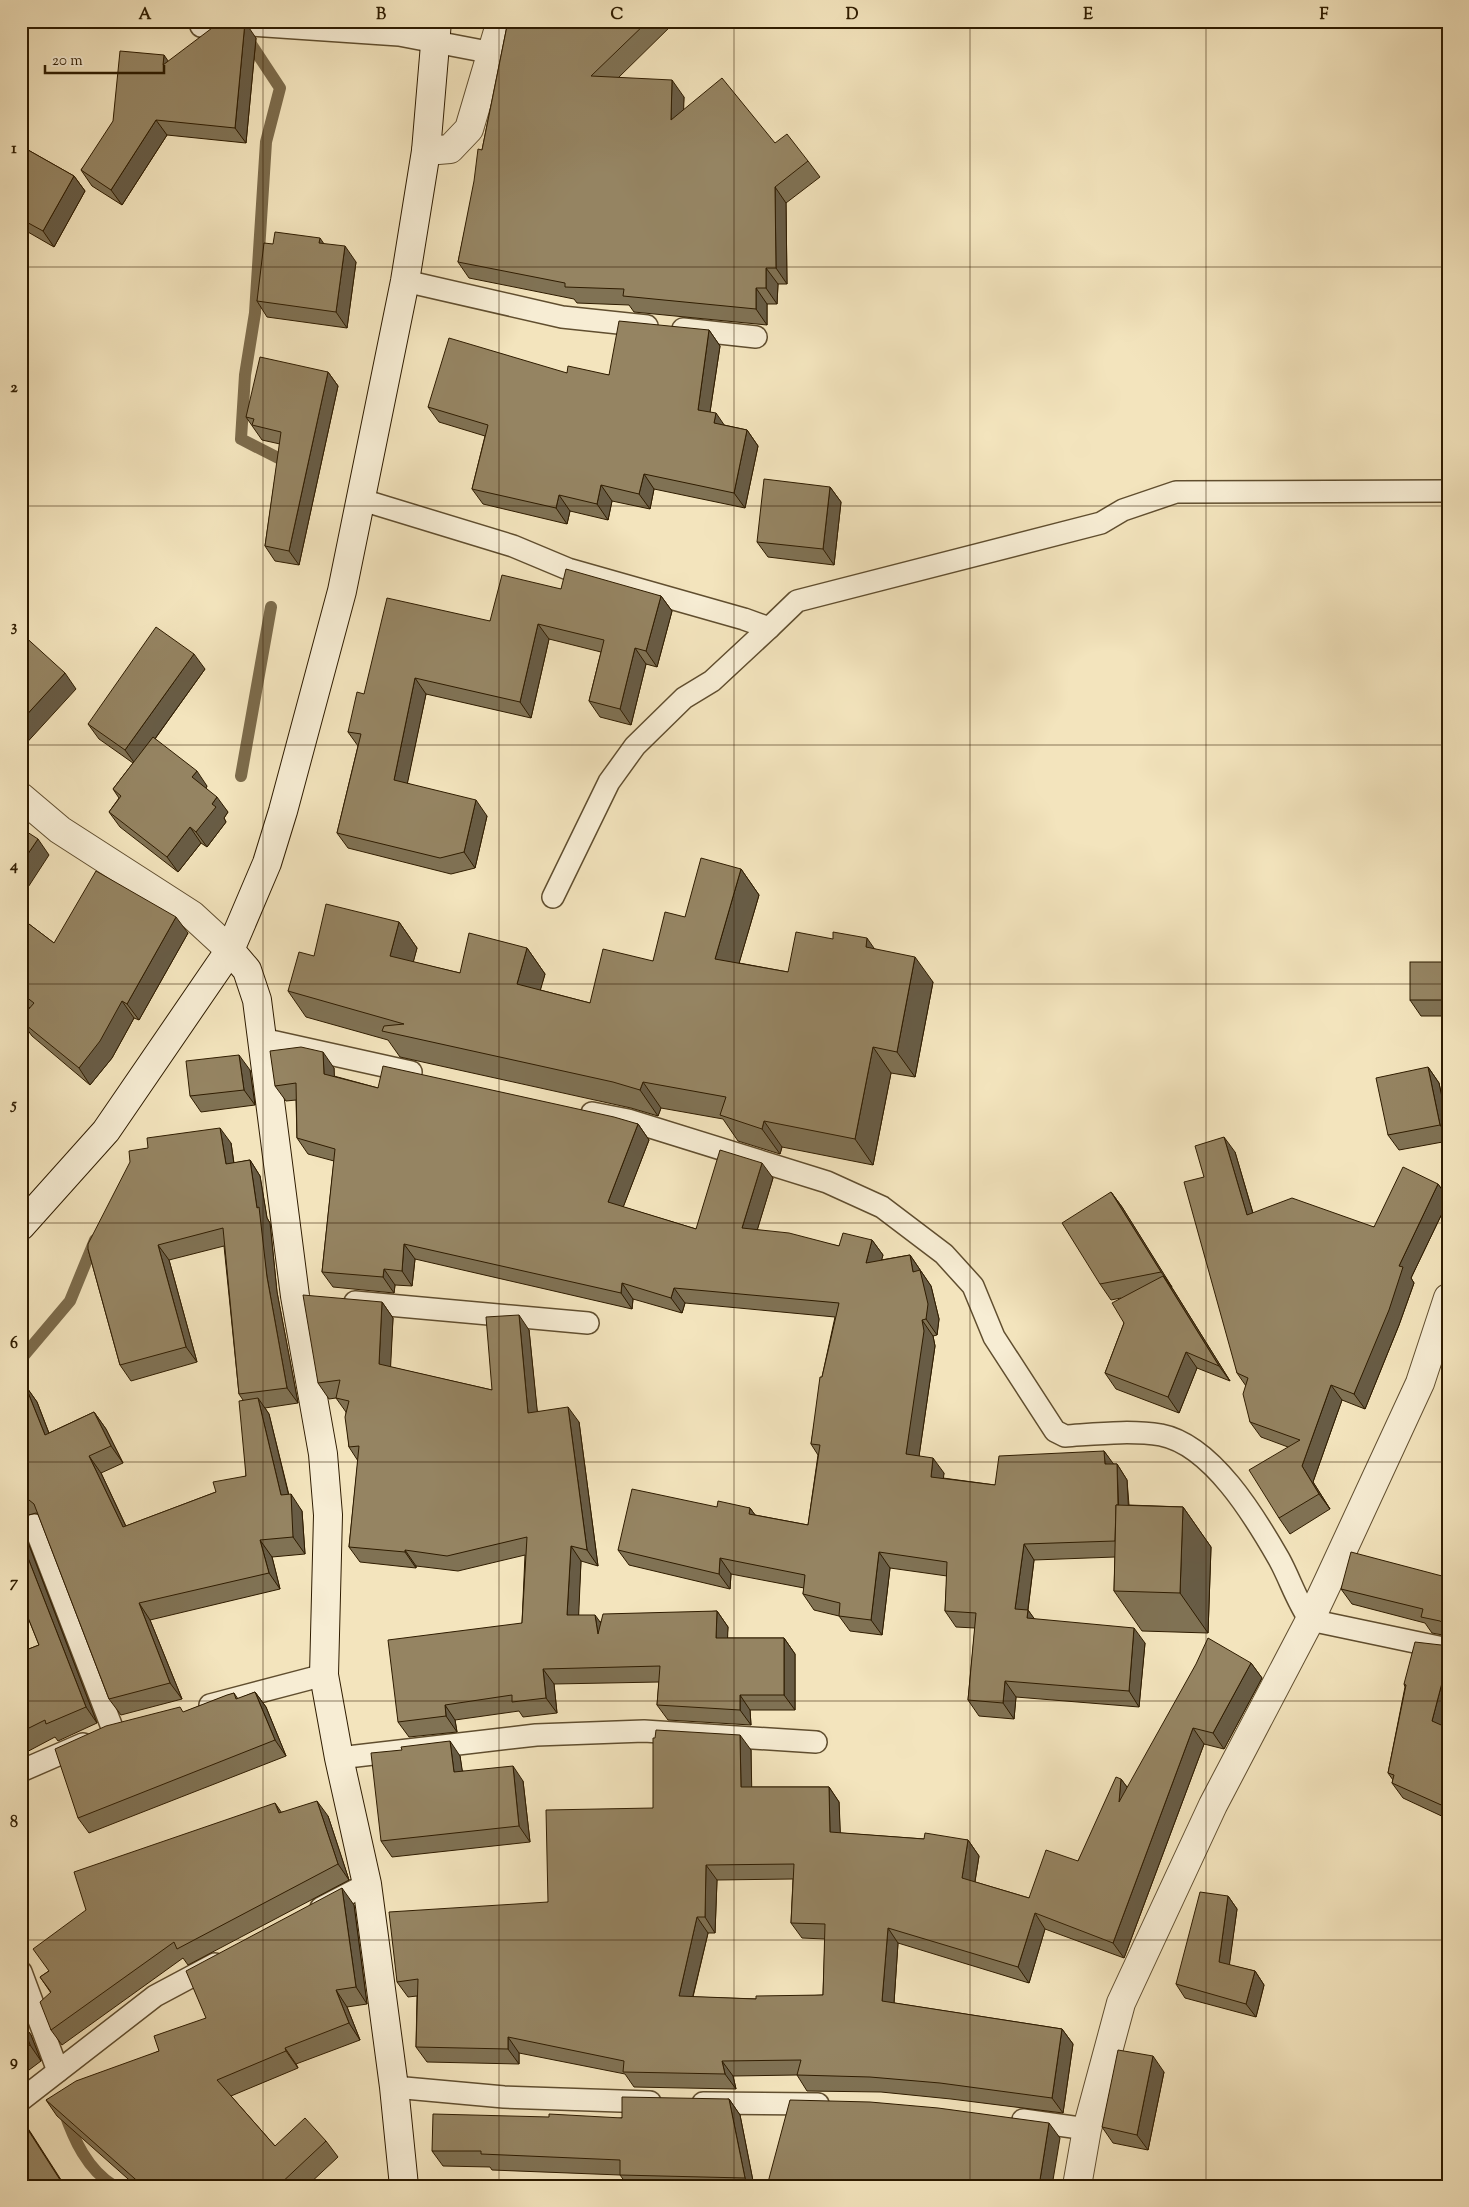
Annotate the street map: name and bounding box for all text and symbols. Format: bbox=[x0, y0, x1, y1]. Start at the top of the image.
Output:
text: A bbox=[139, 4, 152, 27]
text: B bbox=[376, 4, 386, 27]
text: C bbox=[611, 4, 624, 27]
text: D bbox=[846, 4, 859, 27]
text: E bbox=[1083, 4, 1093, 27]
text: F bbox=[1320, 4, 1329, 27]
scale bar bbox=[45, 42, 164, 74]
text: 20 m bbox=[52, 51, 83, 72]
text: 1 bbox=[11, 138, 17, 161]
text: 2 bbox=[10, 377, 18, 400]
text: 3 bbox=[11, 616, 18, 639]
text: 4 bbox=[9, 855, 18, 878]
text: 5 bbox=[9, 1094, 17, 1117]
text: 6 bbox=[10, 1333, 18, 1356]
text: 7 bbox=[10, 1572, 19, 1595]
text: 8 bbox=[10, 1812, 18, 1835]
text: 9 bbox=[10, 2051, 18, 2074]

